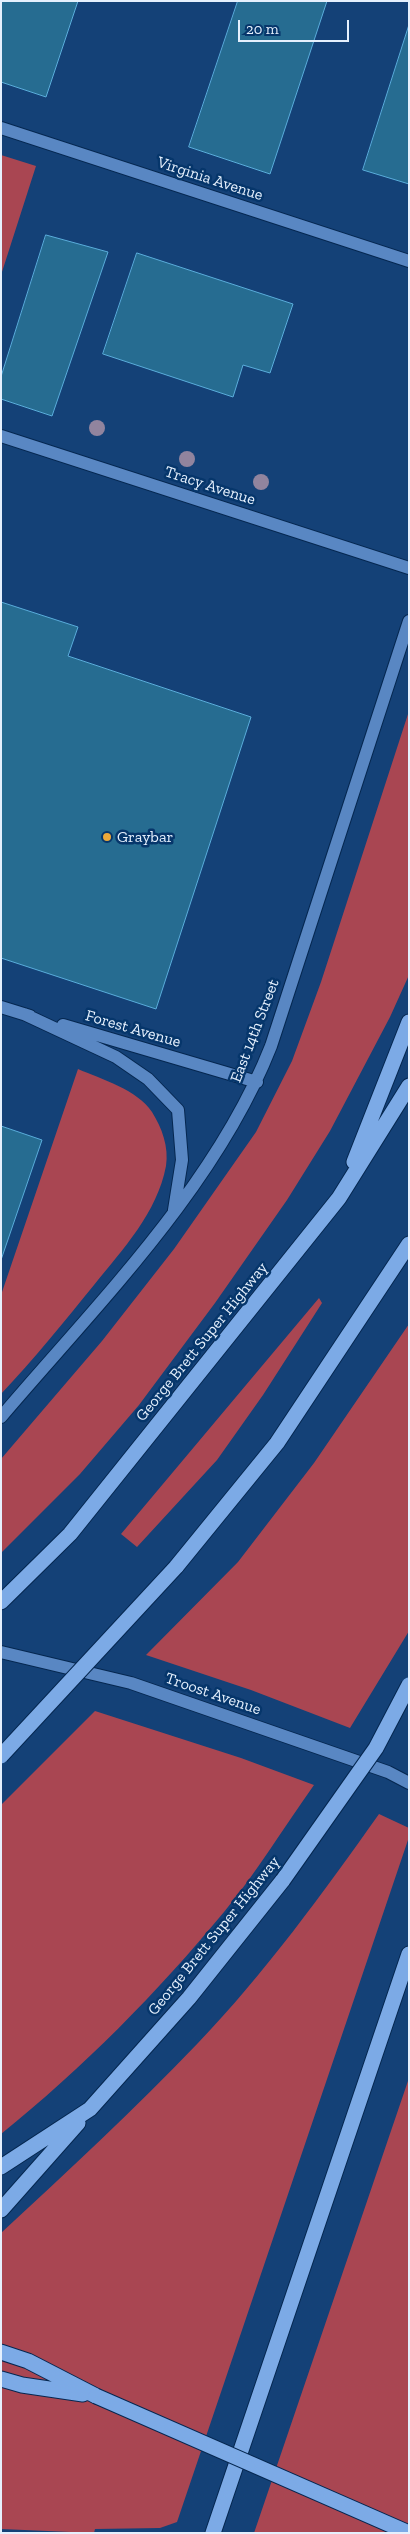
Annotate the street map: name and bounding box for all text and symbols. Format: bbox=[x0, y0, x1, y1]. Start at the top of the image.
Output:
scale bar bbox=[240, 10, 351, 42]
text: 20 m bbox=[246, 20, 279, 38]
street label: Virginia Avenue bbox=[155, 153, 265, 205]
street label: Tracy Avenue bbox=[162, 462, 258, 510]
place label: Graybar bbox=[117, 827, 173, 847]
marker: Graybar bbox=[101, 831, 113, 843]
street label: East 14th Street bbox=[226, 977, 284, 1085]
street label: Forest Avenue bbox=[83, 1006, 183, 1052]
street label: George Brett Super Highway bbox=[132, 1259, 272, 1425]
street label: Troost Avenue bbox=[163, 1669, 263, 1719]
street label: George Brett Super Highway bbox=[144, 1853, 284, 2019]

